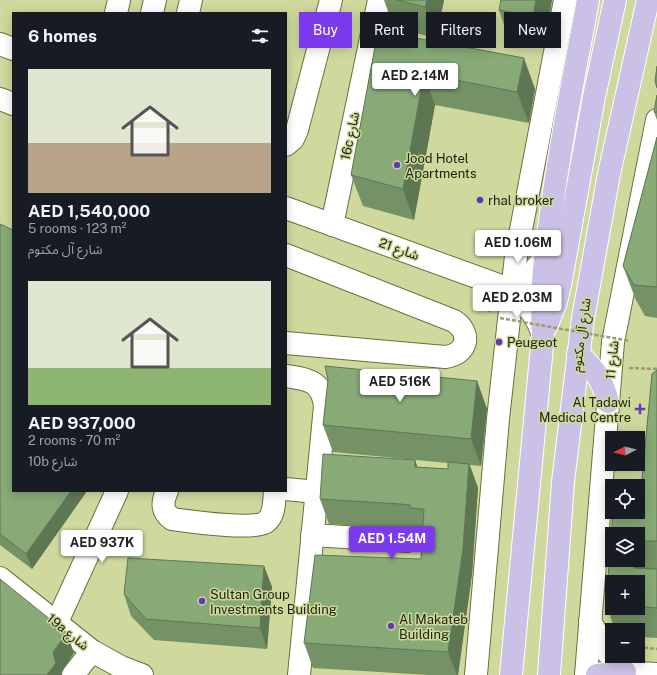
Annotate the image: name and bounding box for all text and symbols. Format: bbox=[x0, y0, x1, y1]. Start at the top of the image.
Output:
chip: Buy bbox=[299, 12, 352, 48]
chip: Rent bbox=[360, 12, 418, 48]
chip: Filters bbox=[426, 12, 496, 48]
chip: New bbox=[504, 12, 561, 48]
icon: filters bbox=[249, 25, 271, 47]
text: 6 homes bbox=[28, 26, 97, 46]
pin: AED 2.14M bbox=[369, 63, 461, 97]
text: AED 2.14M bbox=[381, 68, 449, 83]
icon: home bbox=[114, 95, 186, 167]
street label: 16c شارع bbox=[338, 111, 365, 162]
place label: Jood Hotel Apartments bbox=[405, 151, 476, 181]
marker: Jood Hotel Apartments bbox=[392, 160, 402, 170]
place label: rhal broker bbox=[488, 193, 554, 208]
marker: rhal broker bbox=[475, 195, 485, 205]
text: AED 1,540,000 bbox=[28, 201, 150, 221]
text: 5 rooms · 123 m² bbox=[28, 221, 127, 236]
pin: AED 1.06M bbox=[472, 230, 564, 264]
street label: شارع 21 bbox=[376, 235, 421, 266]
text: AED 1.06M bbox=[484, 235, 552, 250]
text: شارع آل مكتوم bbox=[28, 242, 102, 257]
pin: AED 2.03M bbox=[471, 285, 563, 319]
text: AED 2.03M bbox=[482, 290, 552, 305]
street label: شارع آل مكتوم bbox=[568, 297, 597, 373]
icon: home bbox=[114, 307, 186, 379]
place label: Peugeot bbox=[507, 335, 557, 350]
marker: Peugeot bbox=[494, 337, 504, 347]
street label: شارع 11 bbox=[602, 340, 624, 381]
pin: AED 516K bbox=[359, 369, 441, 403]
text: AED 516K bbox=[369, 374, 431, 389]
place label: Al Tadawi Medical Centre bbox=[539, 395, 631, 425]
marker: Al Tadawi Medical Centre bbox=[634, 403, 646, 415]
text: AED 937,000 bbox=[28, 413, 136, 433]
north arrow bbox=[605, 431, 645, 471]
map controls bbox=[605, 431, 645, 663]
text: 2 rooms · 70 m² bbox=[28, 433, 120, 448]
text: 10b شارع bbox=[28, 454, 77, 469]
button: locate bbox=[605, 479, 645, 519]
pin: AED 1.54M bbox=[346, 526, 438, 560]
button: layers bbox=[605, 527, 645, 567]
pin: AED 937K bbox=[61, 530, 143, 564]
text: AED 1.54M bbox=[358, 531, 426, 546]
text: AED 937K bbox=[70, 535, 134, 550]
button: + bbox=[605, 575, 645, 615]
place label: Sultan Group Investments Building bbox=[210, 587, 337, 617]
marker: Sultan Group Investments Building bbox=[197, 596, 207, 606]
street label: 19a شارع bbox=[42, 611, 92, 656]
place label: Al Makateb Building bbox=[399, 612, 468, 642]
marker: Al Makateb Building bbox=[386, 621, 396, 631]
button: − bbox=[605, 623, 645, 663]

